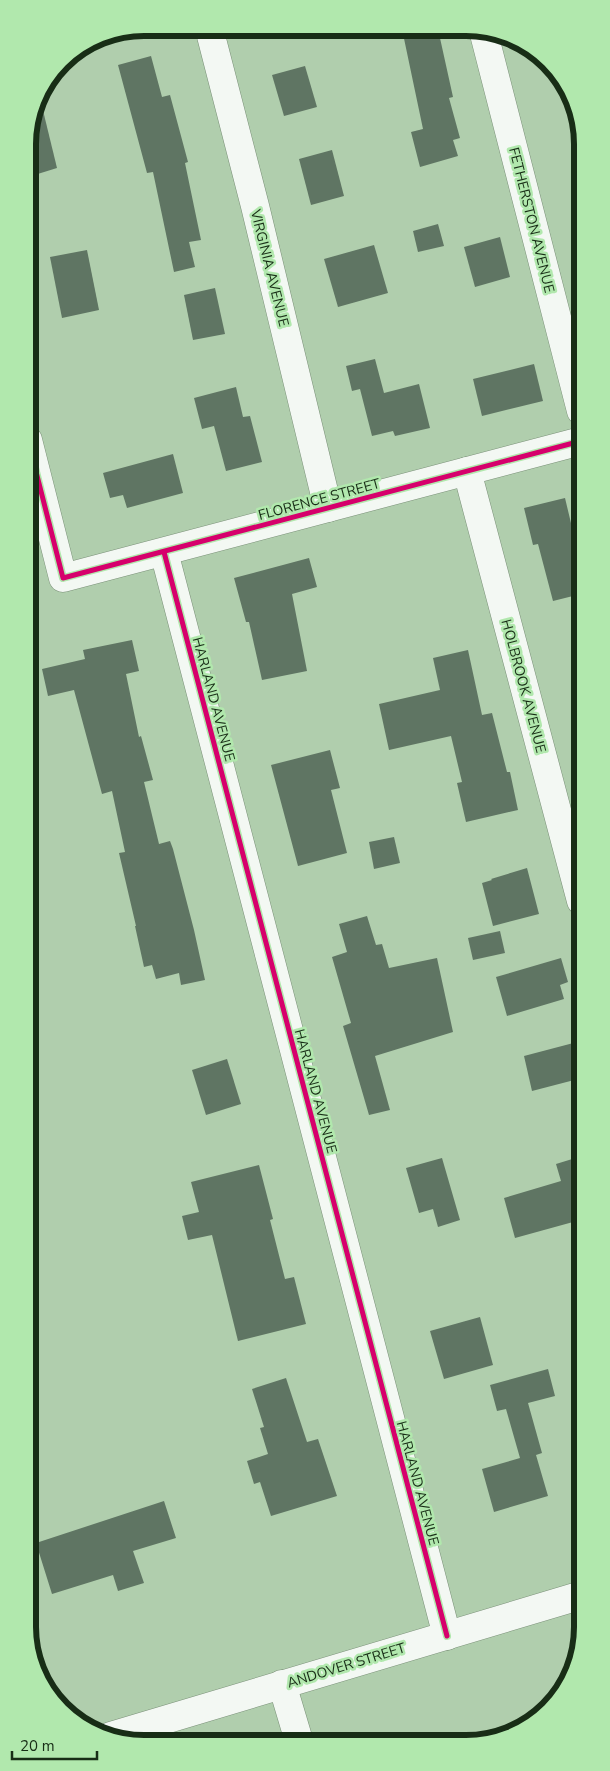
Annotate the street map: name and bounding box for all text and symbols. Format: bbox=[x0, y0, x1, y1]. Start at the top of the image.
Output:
street label: FETHERSTON AVENUE bbox=[504, 145, 559, 295]
street label: VIRGINIA AVENUE bbox=[246, 207, 293, 329]
street label: FLORENCE STREET bbox=[256, 474, 383, 525]
street label: HOLBROOK AVENUE bbox=[497, 617, 550, 755]
street label: HARLAND AVENUE bbox=[188, 635, 239, 763]
street label: HARLAND AVENUE bbox=[290, 1027, 341, 1155]
street label: HARLAND AVENUE bbox=[392, 1419, 443, 1547]
street label: ANDOVER STREET bbox=[285, 1638, 408, 1693]
scale bar bbox=[12, 1728, 98, 1760]
text: 20 m bbox=[20, 1736, 55, 1756]

